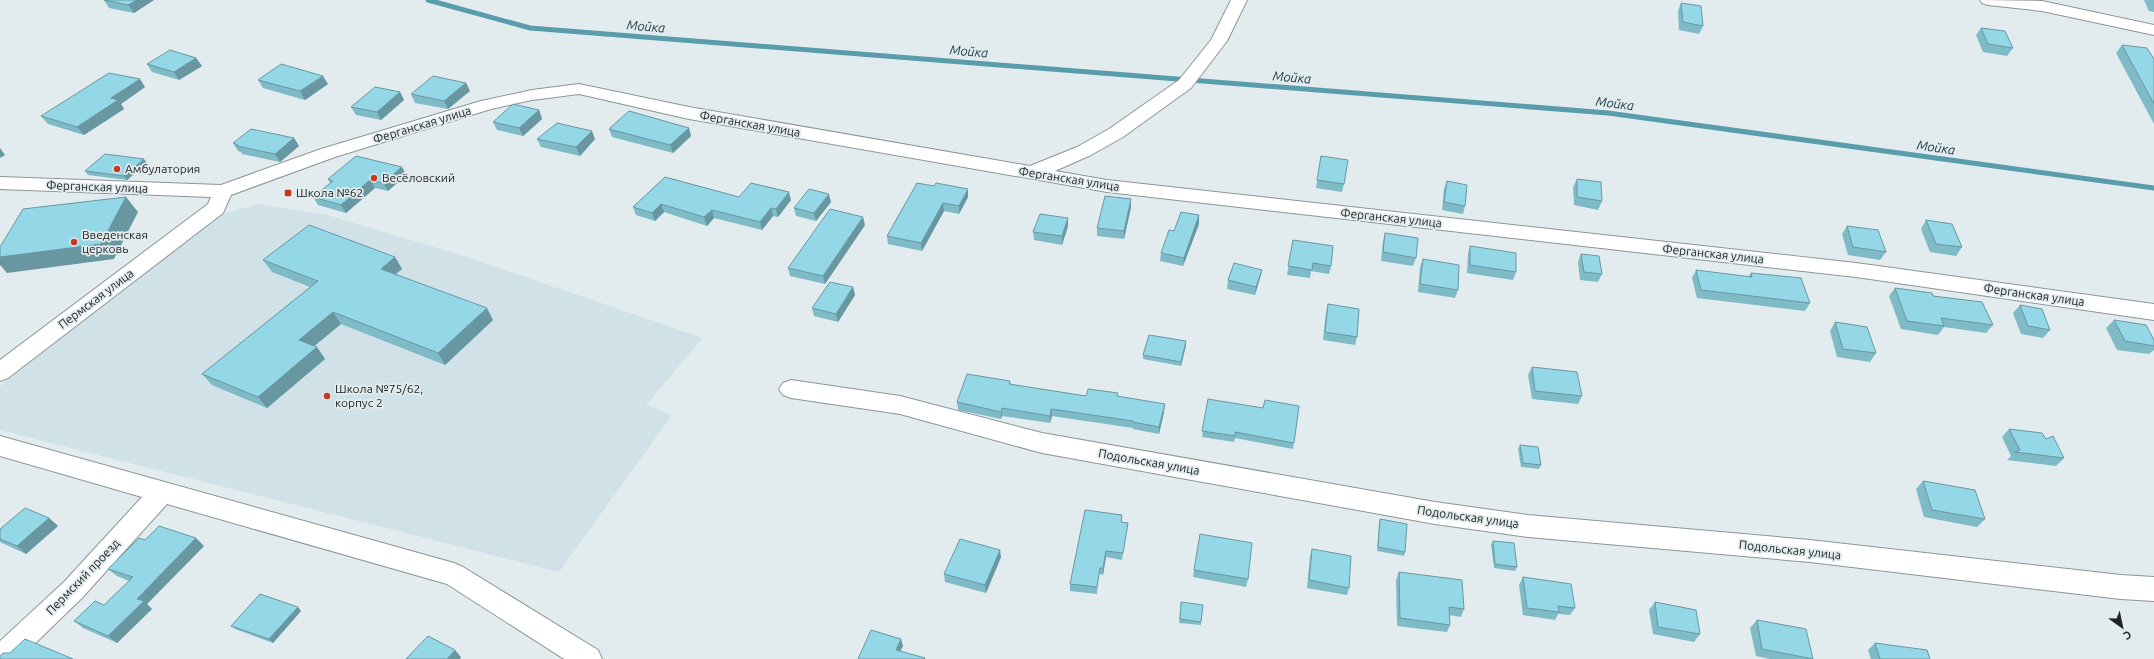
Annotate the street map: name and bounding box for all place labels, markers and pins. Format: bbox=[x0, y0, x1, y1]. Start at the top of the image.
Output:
place label: Амбулатория bbox=[125, 162, 200, 175]
marker: Амбулатория bbox=[112, 164, 122, 174]
place label: Весёловский bbox=[382, 171, 455, 184]
marker: Весёловский bbox=[369, 173, 379, 183]
place label: Школа №62 bbox=[296, 186, 363, 199]
marker: Школа №62 bbox=[283, 188, 293, 198]
place label: Введенская церковь bbox=[82, 228, 148, 255]
marker: Введенская церковь bbox=[69, 237, 79, 247]
place label: Школа №75/62, корпус 2 bbox=[335, 382, 423, 409]
marker: Школа №75/62, корпус 2 bbox=[322, 391, 332, 401]

